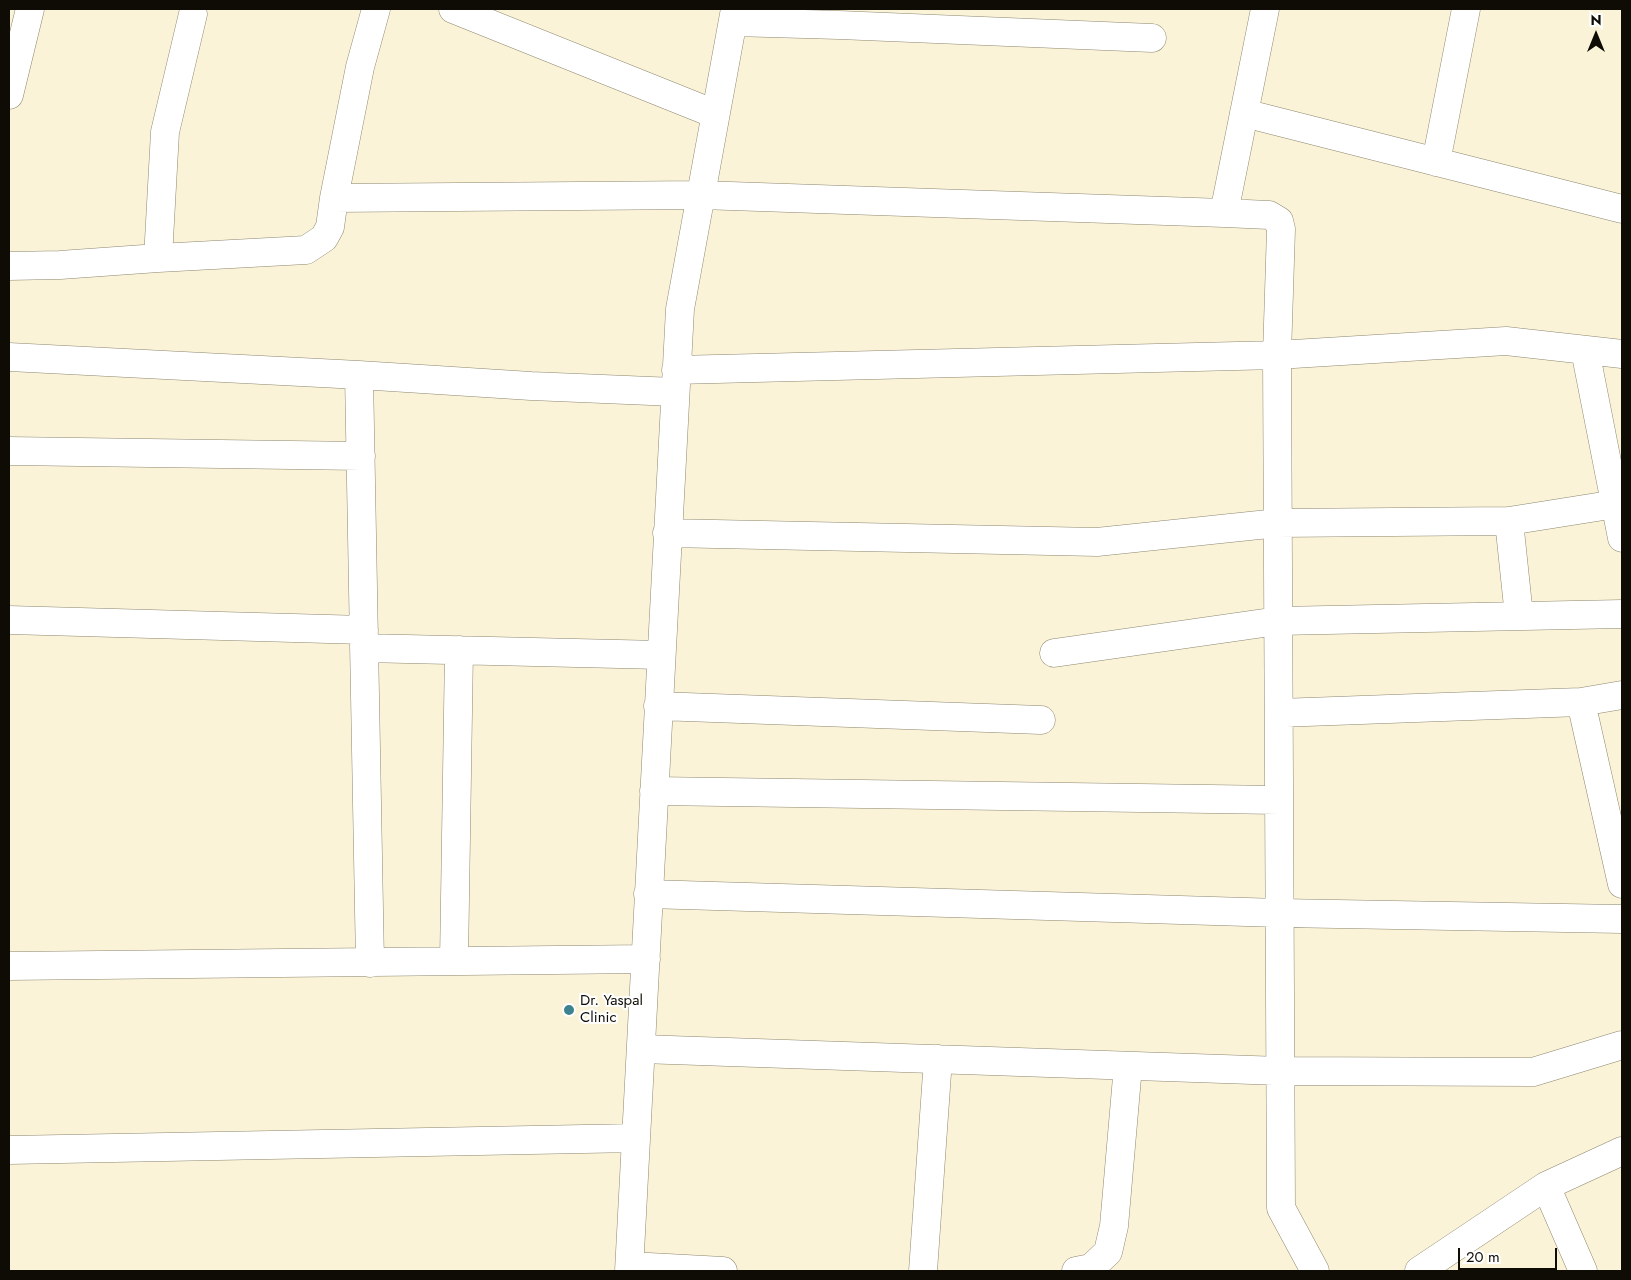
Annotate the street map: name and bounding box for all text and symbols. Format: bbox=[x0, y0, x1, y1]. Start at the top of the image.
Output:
north arrow bbox=[1571, 10, 1621, 60]
text: N bbox=[1590, 10, 1602, 30]
place label: Dr. Yaspal Clinic bbox=[580, 992, 643, 1027]
marker: Dr. Yaspal Clinic bbox=[562, 1003, 576, 1017]
scale bar bbox=[1461, 1238, 1560, 1270]
text: 20 m bbox=[1466, 1246, 1500, 1268]

